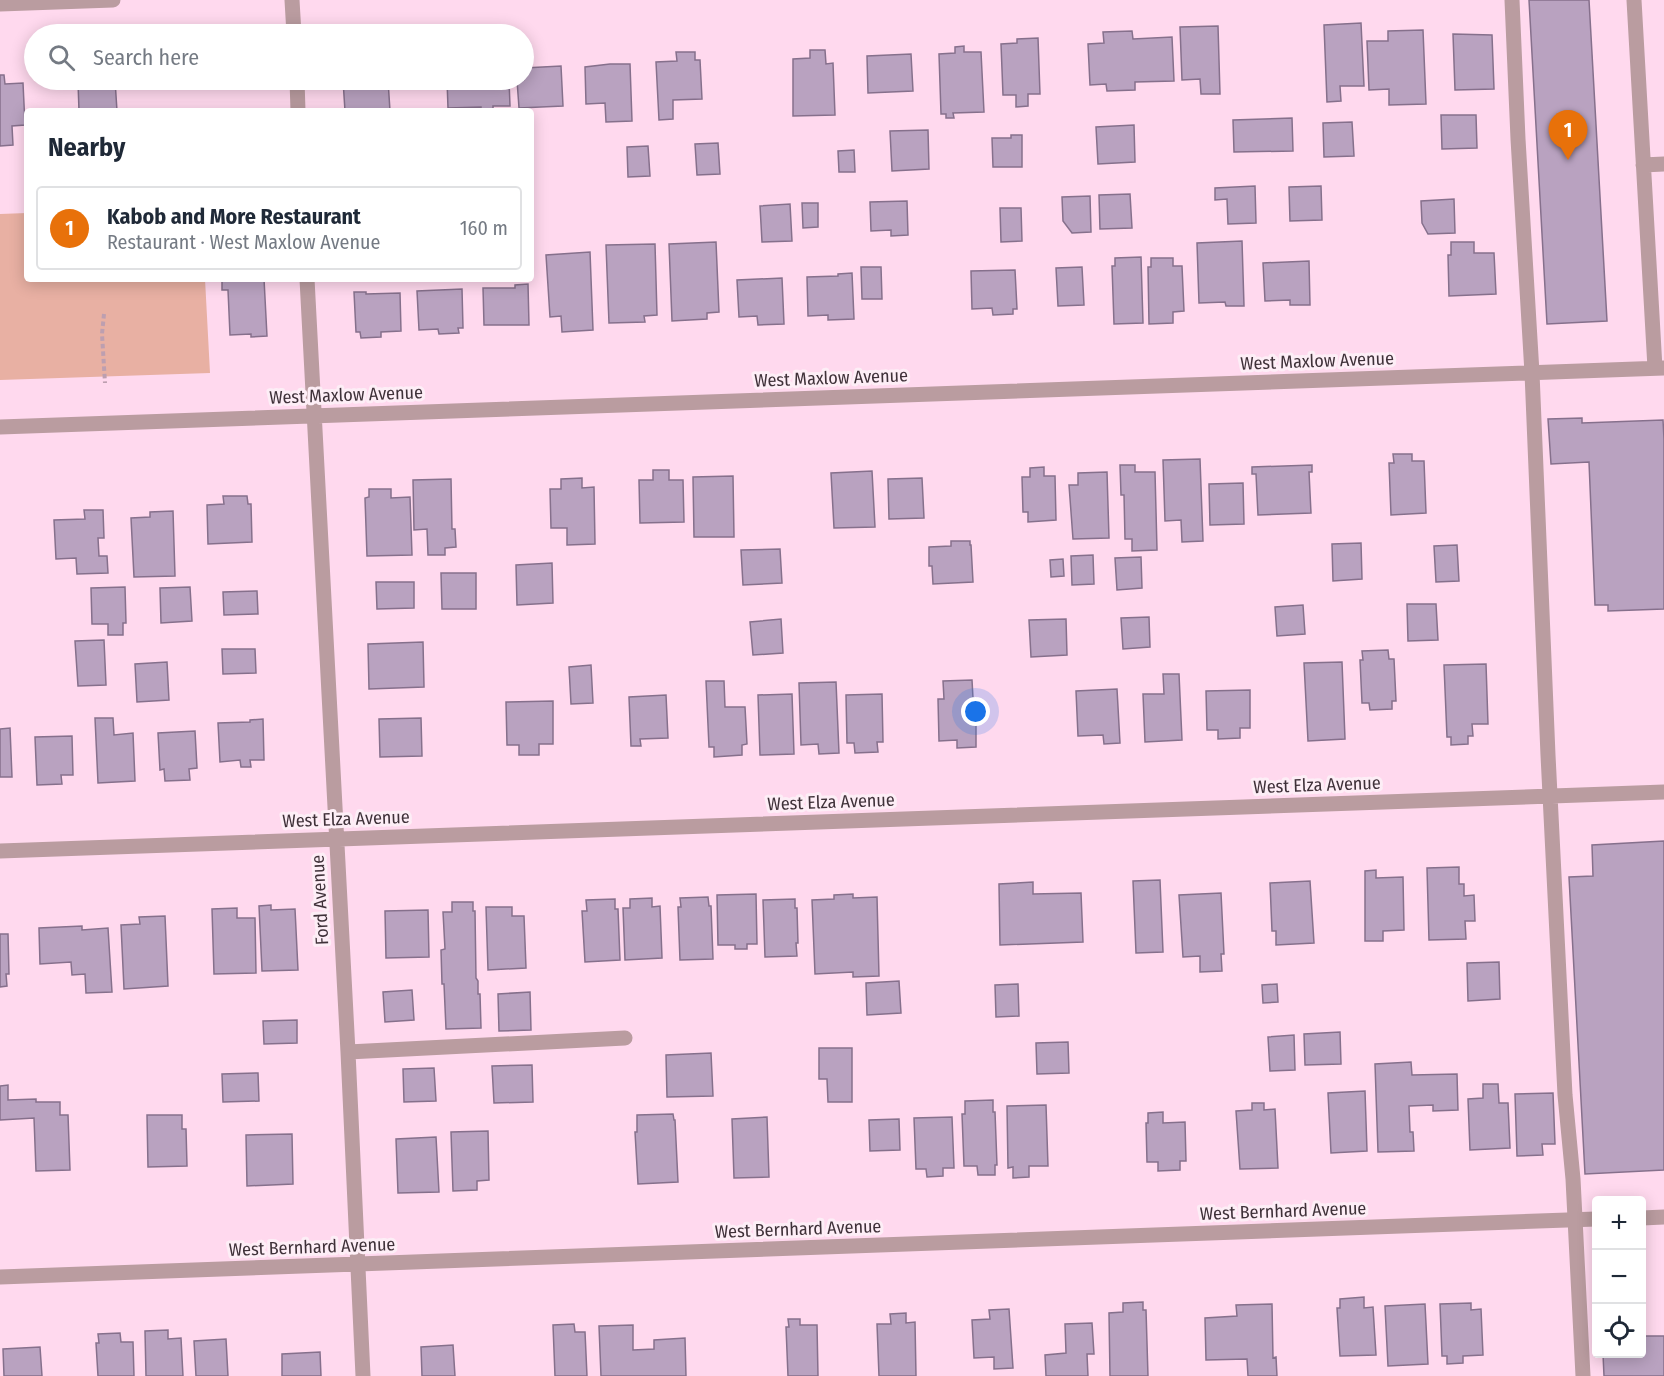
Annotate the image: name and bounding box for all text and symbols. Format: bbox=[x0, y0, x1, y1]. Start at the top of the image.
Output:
search box bbox=[24, 24, 534, 90]
icon: search bbox=[45, 41, 78, 74]
text: Search here bbox=[93, 44, 199, 71]
pin: 1 bbox=[1548, 110, 1588, 160]
text: Nearby bbox=[48, 132, 125, 163]
text: Kabob and More Restaurant bbox=[107, 203, 361, 230]
text: 1 bbox=[65, 216, 74, 240]
text: 160 m bbox=[460, 216, 508, 240]
text: Restaurant · West Maxlow Avenue bbox=[107, 230, 380, 254]
street label: West Maxlow Avenue bbox=[1240, 347, 1394, 375]
street label: West Maxlow Avenue bbox=[754, 364, 908, 392]
street label: West Maxlow Avenue bbox=[269, 381, 423, 409]
your location bbox=[961, 697, 990, 726]
street label: West Elza Avenue bbox=[1253, 772, 1381, 798]
street label: West Elza Avenue bbox=[767, 789, 895, 815]
street label: West Elza Avenue bbox=[282, 806, 410, 832]
street label: Ford Avenue bbox=[307, 854, 333, 946]
map controls bbox=[1592, 1196, 1646, 1358]
button: + bbox=[1592, 1196, 1646, 1250]
street label: West Bernhard Avenue bbox=[1199, 1197, 1367, 1225]
street label: West Bernhard Avenue bbox=[714, 1215, 882, 1243]
street label: West Bernhard Avenue bbox=[228, 1233, 396, 1261]
button: − bbox=[1592, 1250, 1646, 1304]
button: locate bbox=[1592, 1304, 1646, 1358]

